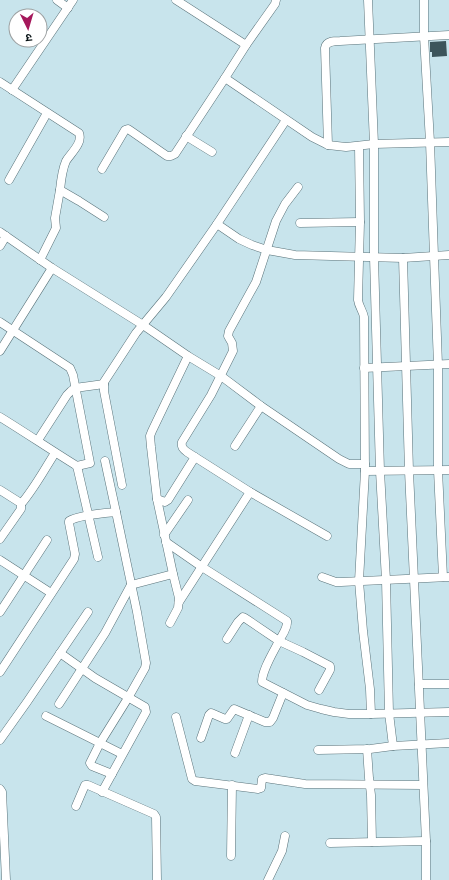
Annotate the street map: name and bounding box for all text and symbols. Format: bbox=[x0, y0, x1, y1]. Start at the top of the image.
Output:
north arrow bbox=[8, 8, 48, 48]
text: उ bbox=[24, 31, 33, 45]

